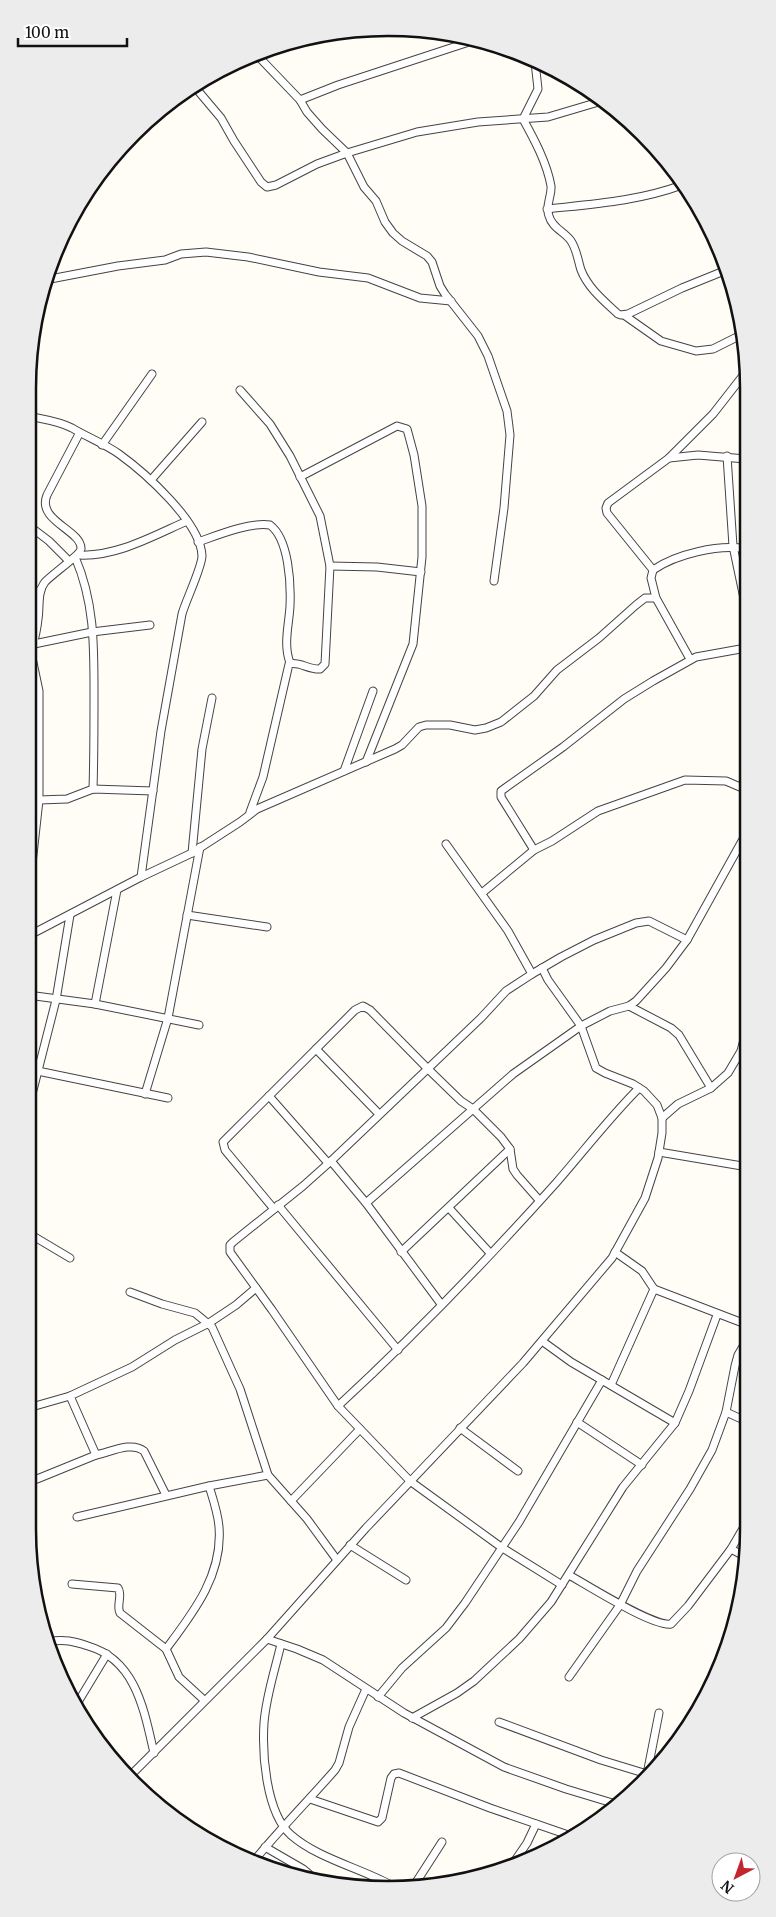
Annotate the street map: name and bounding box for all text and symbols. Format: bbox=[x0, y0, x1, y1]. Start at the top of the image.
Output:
scale bar bbox=[18, 15, 126, 47]
text: 100 m bbox=[25, 23, 69, 42]
north arrow bbox=[711, 1852, 761, 1902]
text: N bbox=[717, 1876, 738, 1897]

